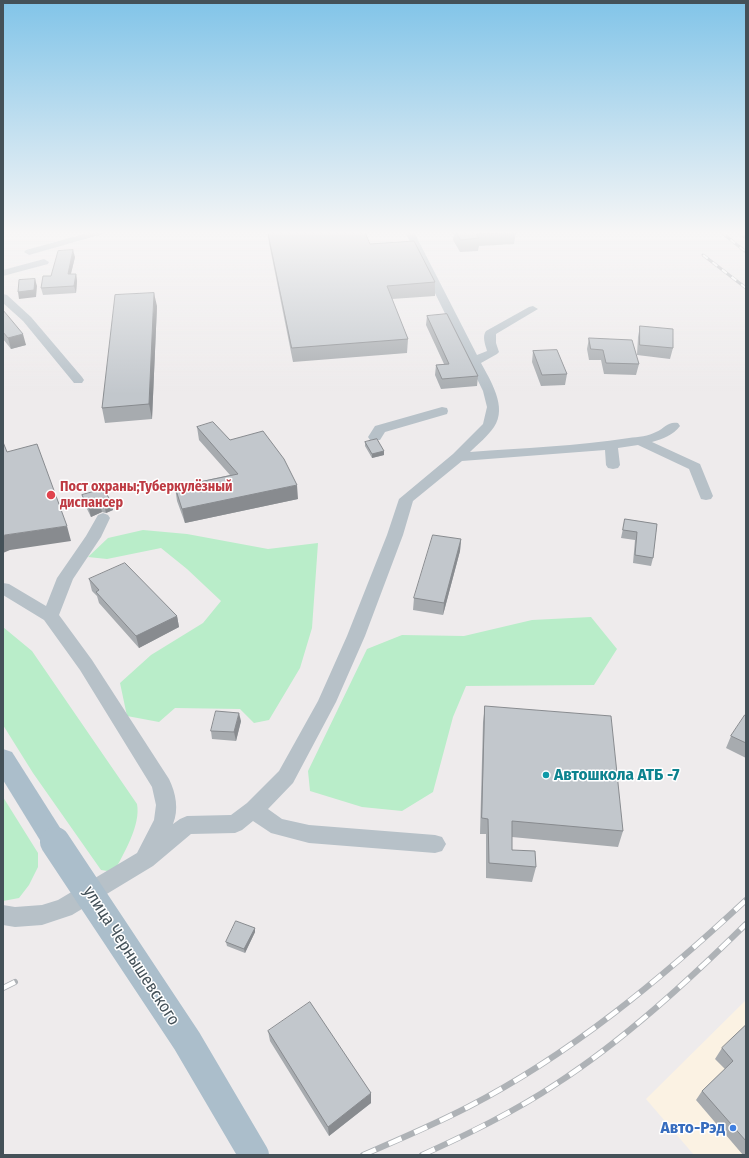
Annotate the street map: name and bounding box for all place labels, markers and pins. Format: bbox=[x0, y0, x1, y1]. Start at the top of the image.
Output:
place label: Пост охраны;Туберкулёзный диспансер bbox=[60, 479, 232, 512]
marker: Пост охраны;Туберкулёзный диспансер bbox=[45, 489, 57, 501]
place label: Автошкола АТБ -7 bbox=[554, 765, 679, 785]
marker: Автошкола АТБ -7 bbox=[541, 770, 551, 780]
place label: Авто-Рэд bbox=[660, 1118, 725, 1138]
marker: Авто-Рэд bbox=[728, 1123, 738, 1133]

